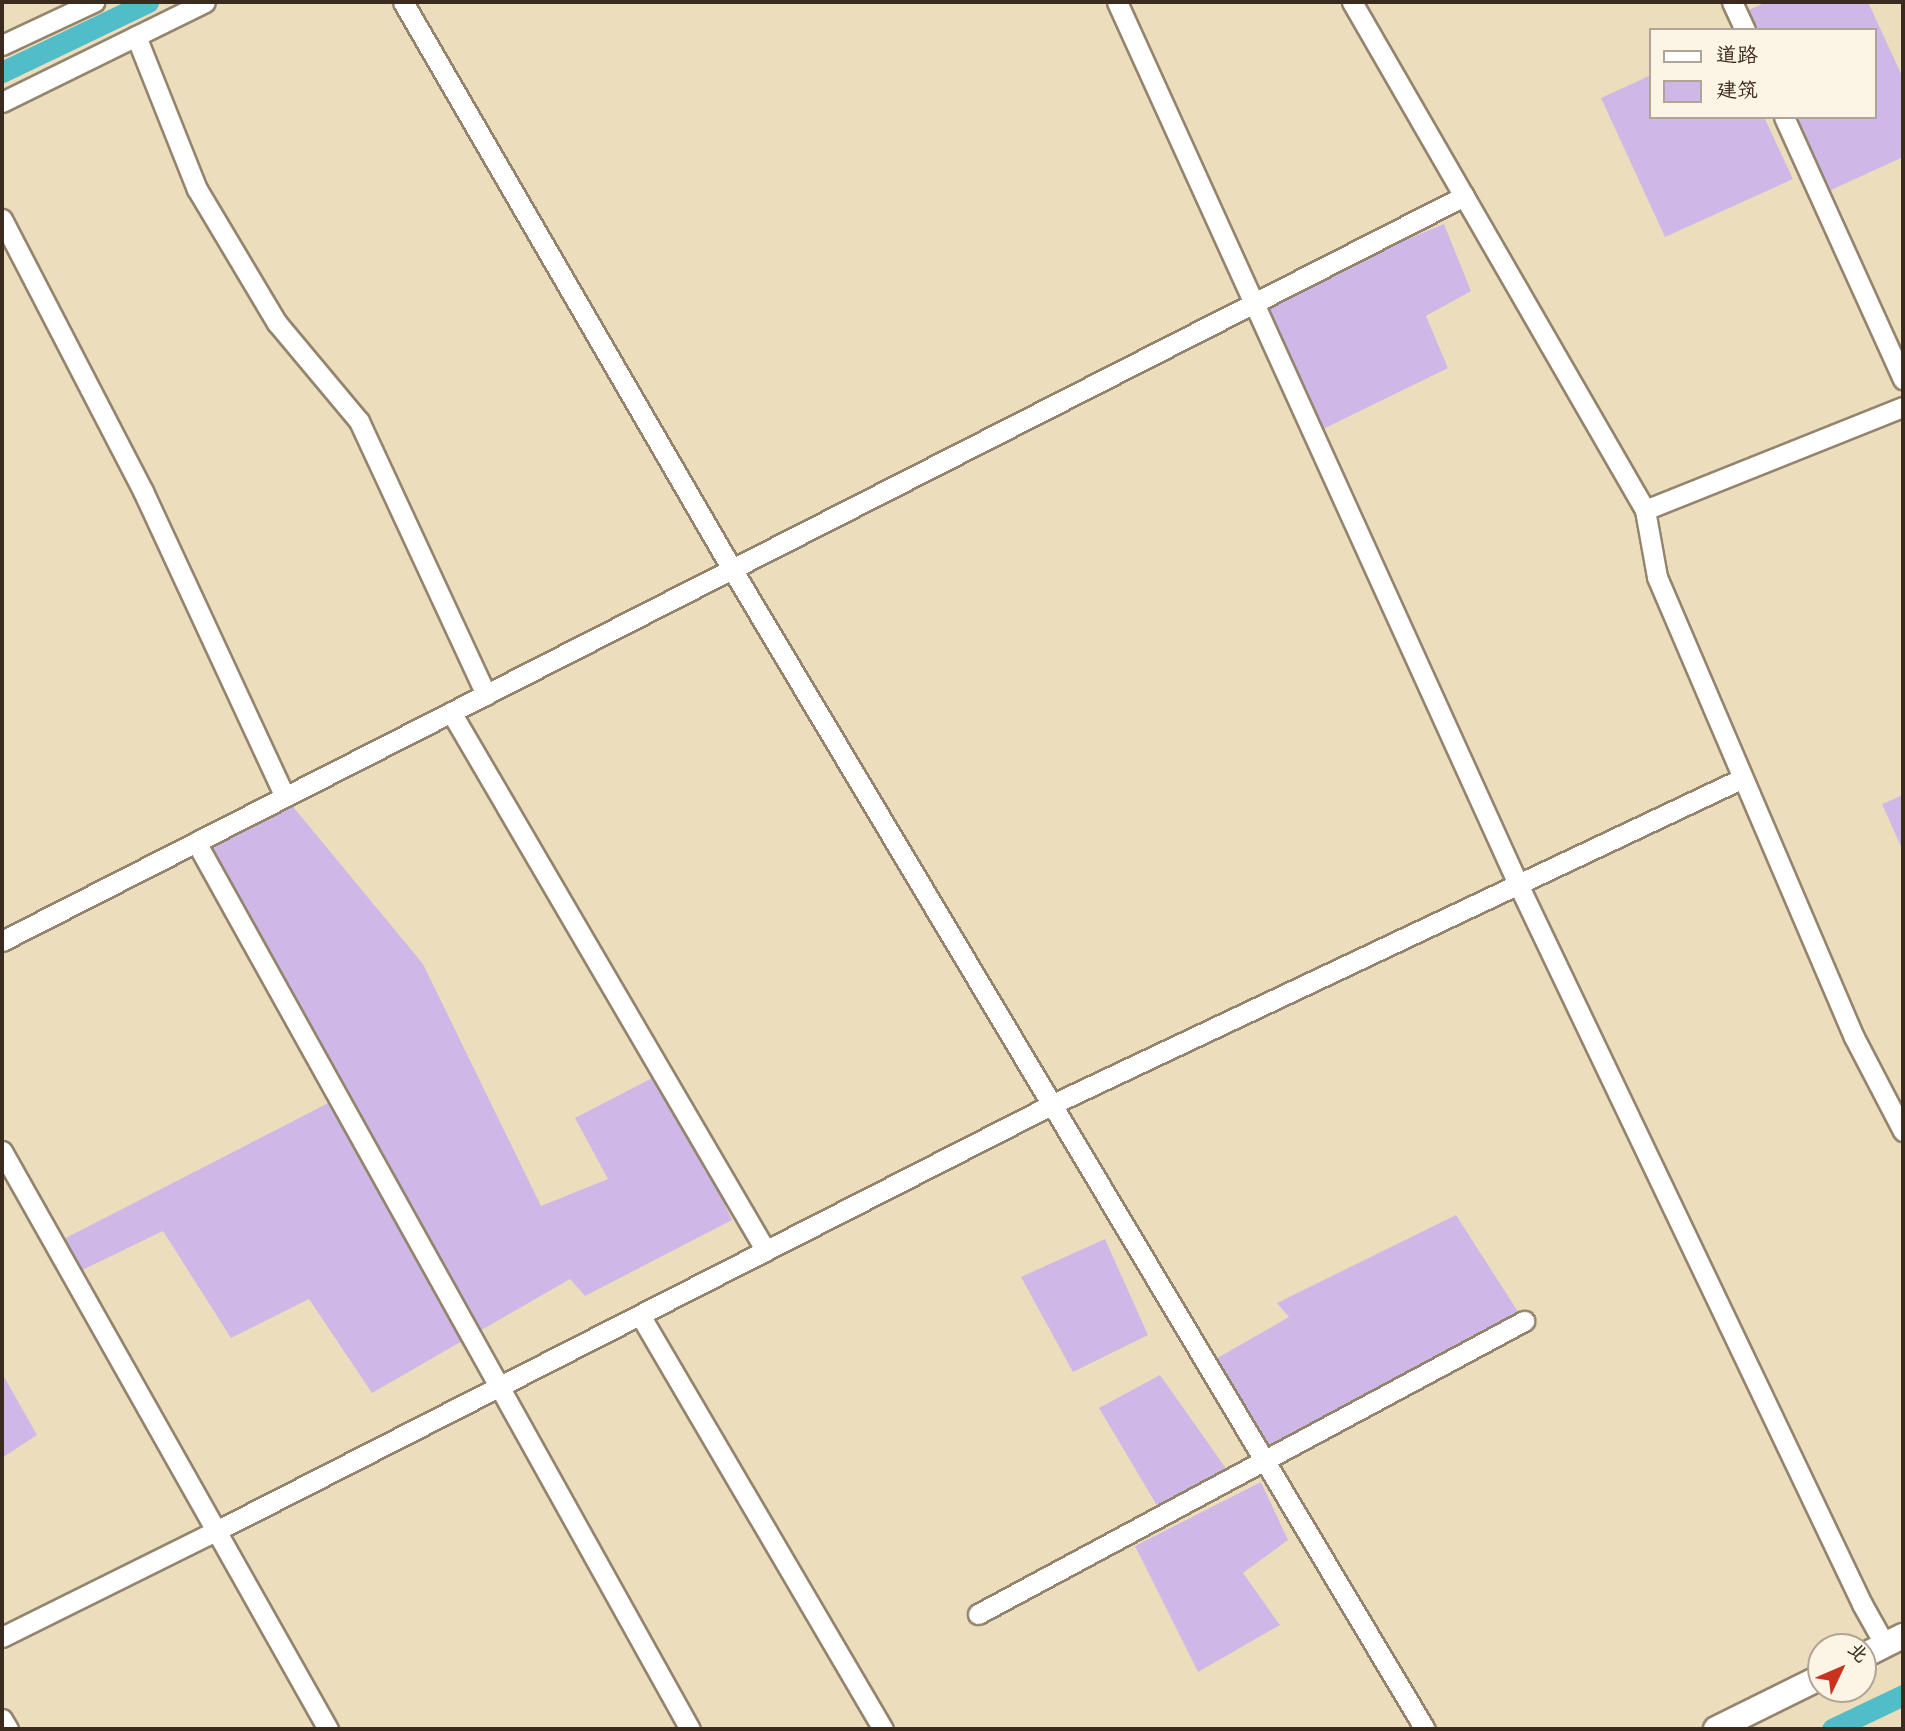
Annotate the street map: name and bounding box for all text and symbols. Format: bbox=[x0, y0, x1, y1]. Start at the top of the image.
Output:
legend bbox=[1650, 28, 1877, 119]
text: 道路 bbox=[1716, 43, 1758, 73]
text: 建筑 bbox=[1716, 78, 1758, 108]
north arrow bbox=[1807, 1633, 1877, 1703]
text: 北 bbox=[1840, 1638, 1872, 1671]

